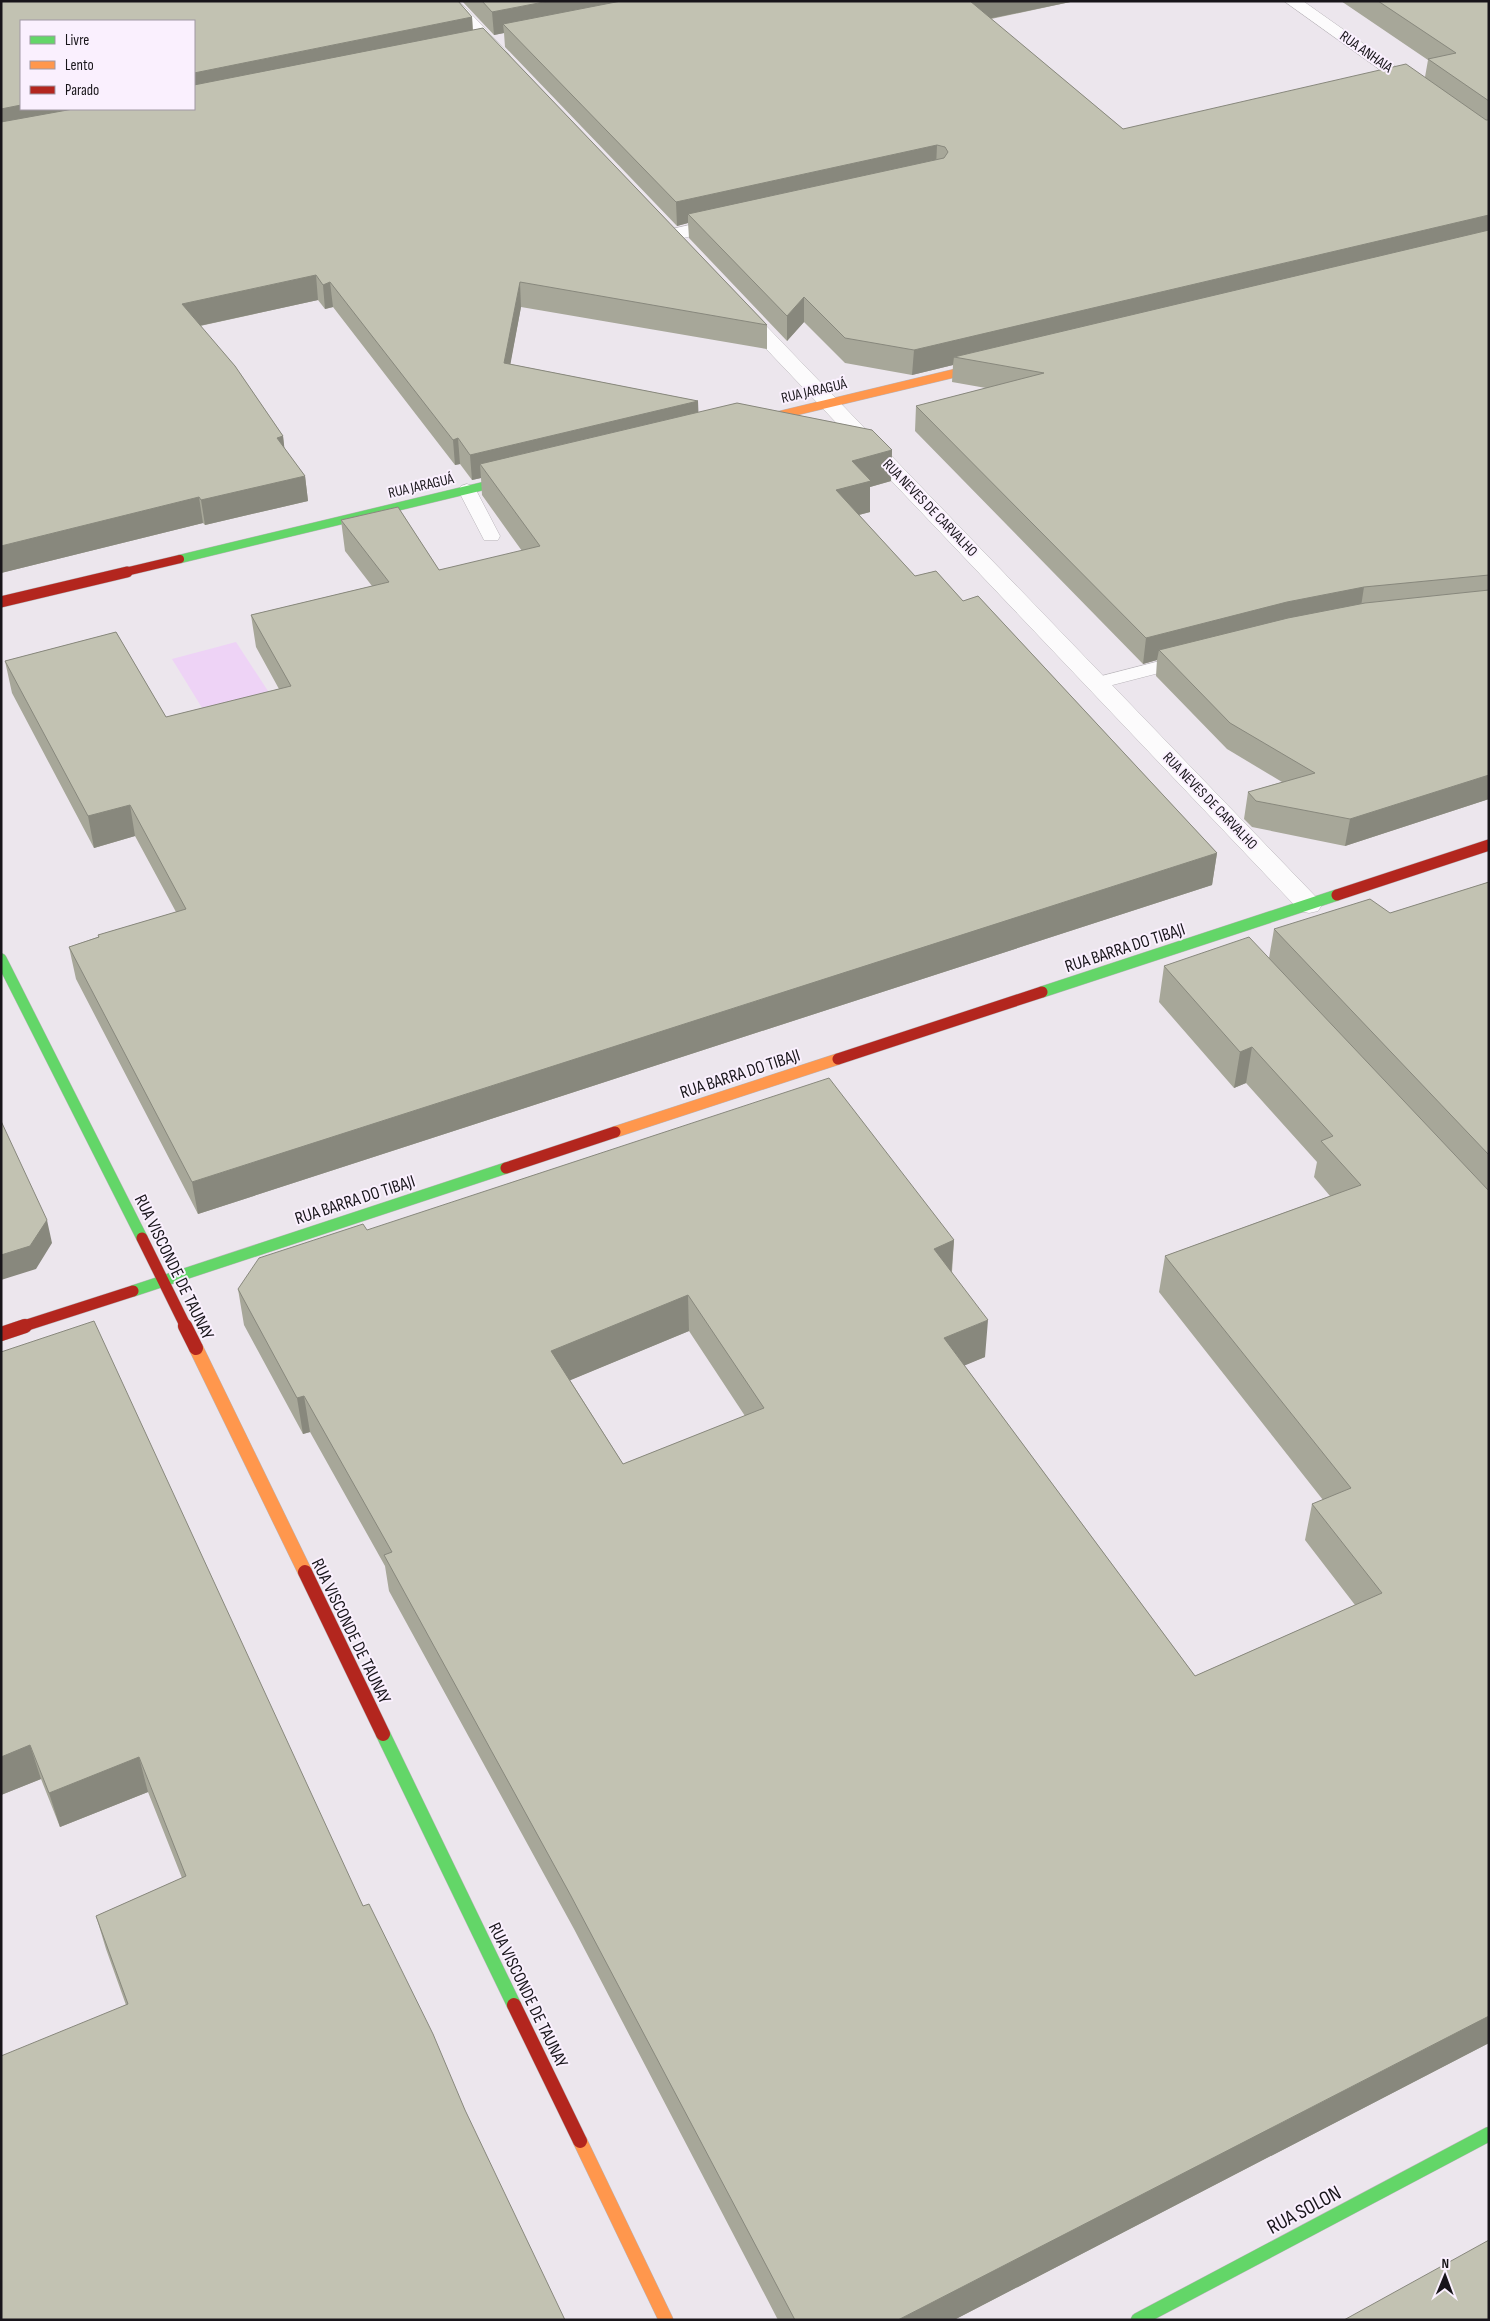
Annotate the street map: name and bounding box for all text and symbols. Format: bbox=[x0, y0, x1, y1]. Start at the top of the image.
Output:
legend bbox=[20, 20, 195, 110]
street label: RUA ANHAIA bbox=[1336, 27, 1397, 77]
text: Livre bbox=[65, 31, 89, 50]
text: Lento bbox=[65, 56, 94, 75]
text: Parado bbox=[65, 81, 99, 100]
street label: RUA JARAGUÁ bbox=[779, 374, 849, 408]
street label: RUA NEVES DE CARVALHO bbox=[879, 455, 981, 561]
street label: RUA JARAGUÁ bbox=[386, 469, 456, 503]
street label: RUA NEVES DE CARVALHO bbox=[1159, 748, 1261, 854]
street label: RUA BARRA DO TIBAJI bbox=[1062, 919, 1188, 977]
street label: RUA BARRA DO TIBAJI bbox=[677, 1045, 803, 1103]
street label: RUA BARRA DO TIBAJI bbox=[292, 1171, 418, 1229]
street label: RUA VISCONDE DE TAUNAY bbox=[130, 1191, 218, 1343]
street label: RUA VISCONDE DE TAUNAY bbox=[307, 1555, 395, 1707]
street label: RUA VISCONDE DE TAUNAY bbox=[484, 1919, 572, 2071]
street label: RUA SOLON bbox=[1263, 2180, 1345, 2240]
north arrow bbox=[1420, 2251, 1470, 2301]
text: N bbox=[1441, 2255, 1449, 2272]

